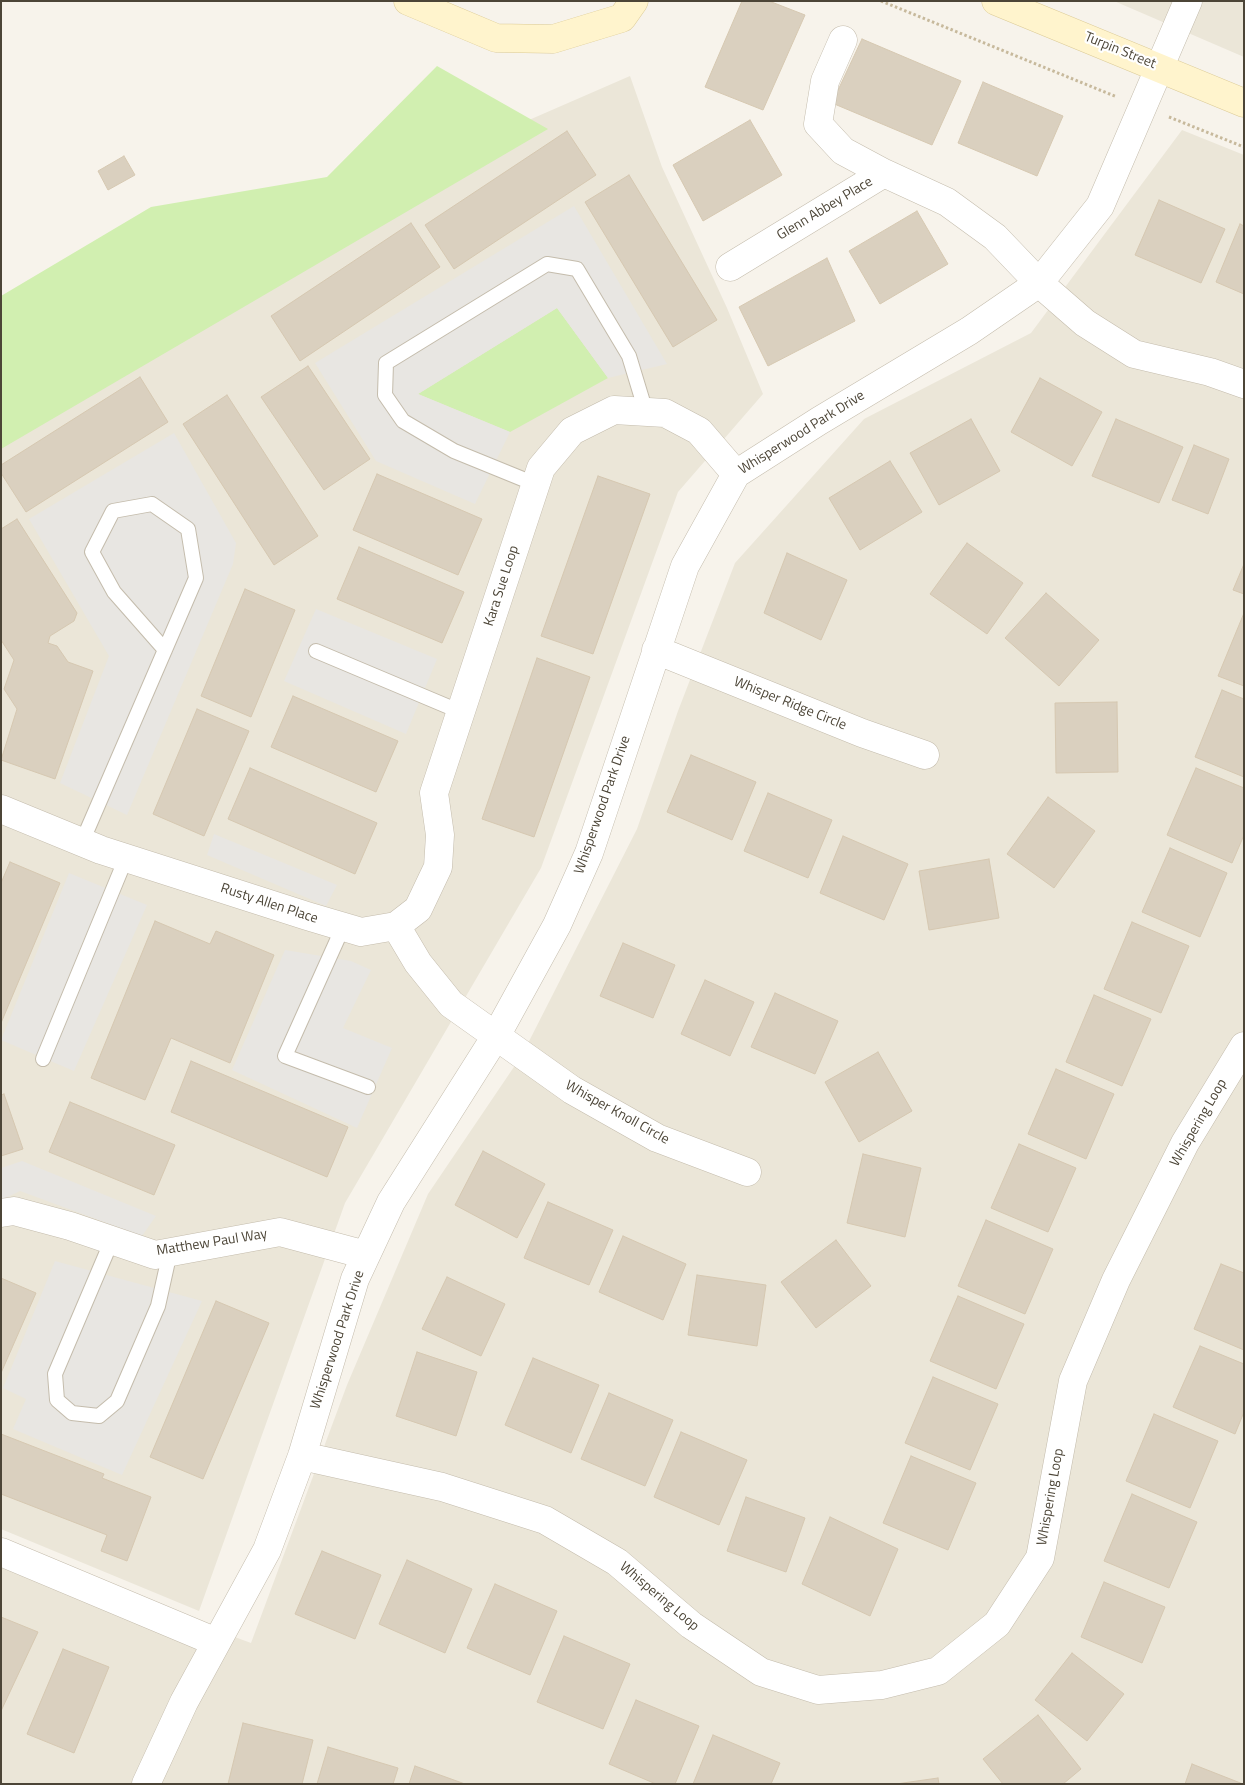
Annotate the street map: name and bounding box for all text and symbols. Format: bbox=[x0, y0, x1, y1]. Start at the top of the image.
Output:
street label: Turpin Street bbox=[1082, 29, 1158, 73]
street label: Glenn Abbey Place bbox=[774, 174, 876, 244]
street label: Whisperwood Park Drive bbox=[736, 387, 868, 479]
street label: Kara Sue Loop bbox=[481, 544, 523, 628]
street label: Whisper Ridge Circle bbox=[731, 674, 849, 734]
street label: Whisperwood Park Drive bbox=[571, 734, 635, 876]
street label: Rusty Allen Place bbox=[218, 880, 320, 928]
street label: Whispering Loop bbox=[1167, 1076, 1231, 1170]
street label: Whisper Knoll Circle bbox=[562, 1078, 672, 1148]
street label: Matthew Paul Way bbox=[155, 1226, 269, 1260]
street label: Whisperwood Park Drive bbox=[308, 1268, 368, 1412]
street label: Whispering Loop bbox=[1034, 1447, 1068, 1547]
street label: Whispering Loop bbox=[616, 1559, 702, 1635]

